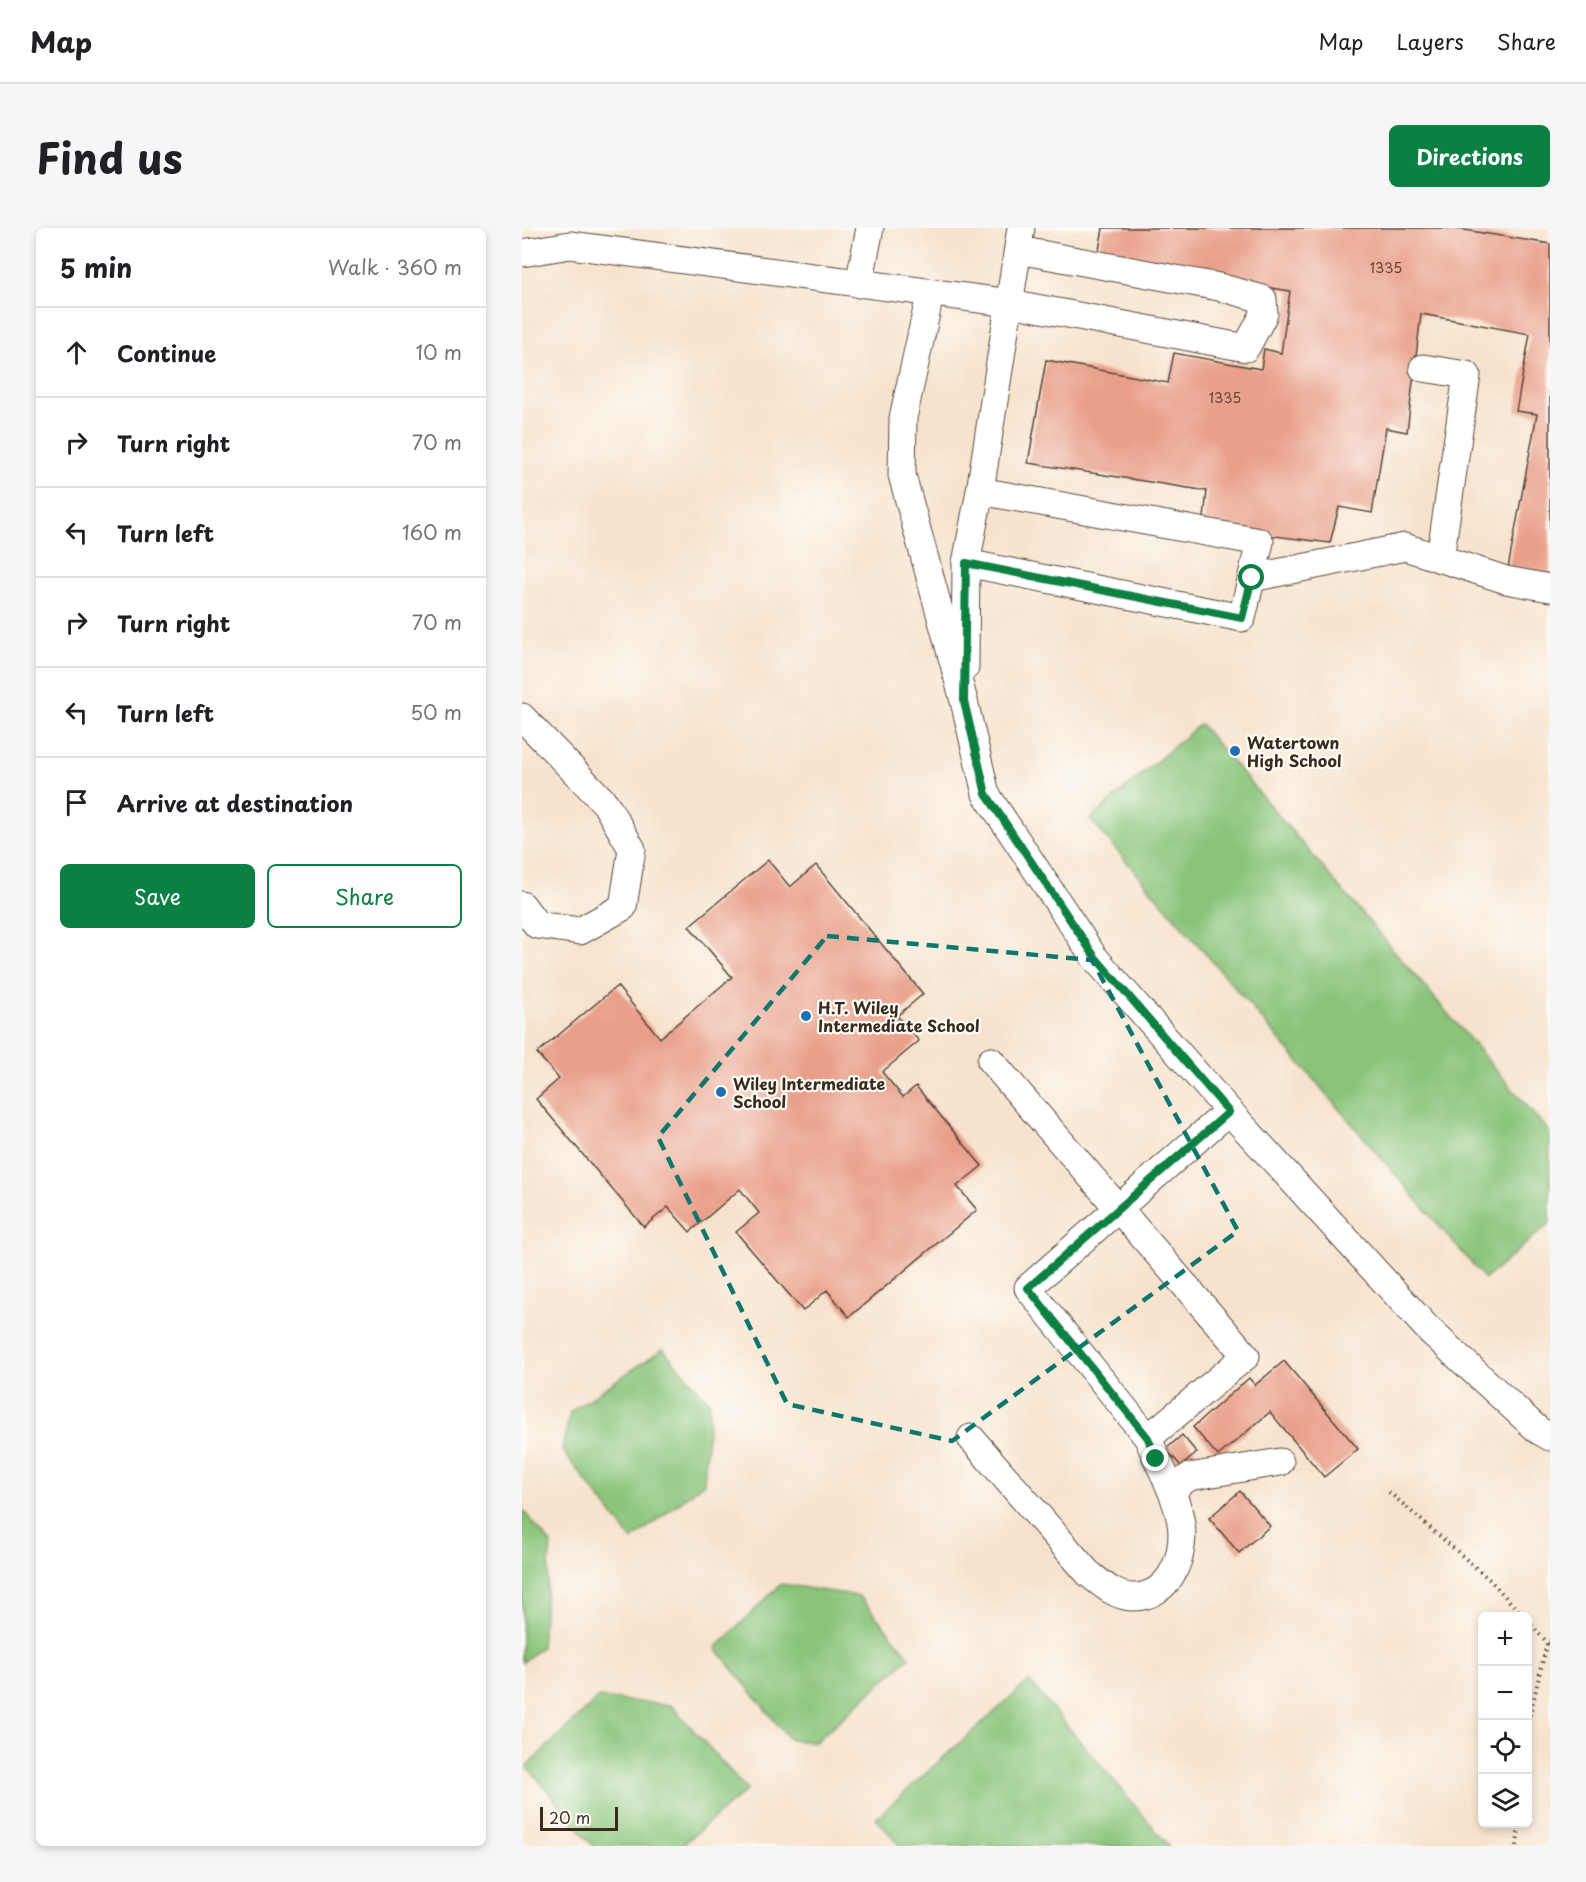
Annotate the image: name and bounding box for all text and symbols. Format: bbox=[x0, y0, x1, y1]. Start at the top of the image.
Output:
text: Map bbox=[30, 20, 92, 63]
text: Map bbox=[1319, 25, 1363, 57]
text: Layers bbox=[1396, 25, 1464, 57]
text: Share bbox=[1497, 25, 1556, 57]
text: Find us bbox=[36, 125, 183, 188]
button: Directions bbox=[1389, 125, 1550, 187]
text: 5 min bbox=[60, 248, 132, 287]
text: Walk · 360 m bbox=[328, 252, 462, 282]
house number: 1335 bbox=[1370, 257, 1402, 278]
icon: ahead bbox=[60, 336, 93, 369]
text: Continue bbox=[117, 336, 216, 369]
text: 10 m bbox=[415, 337, 462, 367]
house number: 1335 bbox=[1209, 387, 1241, 408]
icon: right bbox=[60, 426, 93, 459]
text: Turn right bbox=[117, 426, 230, 459]
text: 70 m bbox=[412, 427, 462, 457]
icon: left bbox=[60, 516, 93, 549]
text: Turn left bbox=[117, 516, 214, 549]
text: 160 m bbox=[402, 517, 462, 547]
route start bbox=[1238, 564, 1264, 590]
icon: right bbox=[60, 606, 93, 639]
text: Turn right bbox=[117, 606, 230, 639]
text: 70 m bbox=[412, 607, 462, 637]
icon: left bbox=[60, 696, 93, 729]
text: Turn left bbox=[117, 696, 214, 729]
text: 50 m bbox=[410, 697, 462, 727]
place label: Watertown High School bbox=[1247, 730, 1341, 772]
marker: Watertown High School bbox=[1228, 744, 1242, 758]
icon: arrive bbox=[60, 786, 93, 819]
text: Arrive at destination bbox=[117, 786, 353, 819]
button: Save bbox=[60, 864, 255, 928]
button: Share bbox=[267, 864, 462, 928]
place label: H.T. Wiley Intermediate School bbox=[818, 995, 980, 1037]
marker: H.T. Wiley Intermediate School bbox=[799, 1009, 813, 1023]
place label: Wiley Intermediate School bbox=[733, 1071, 886, 1113]
marker: Wiley Intermediate School bbox=[714, 1085, 728, 1099]
route end bbox=[1142, 1445, 1168, 1471]
map controls bbox=[1478, 1612, 1532, 1828]
button: + bbox=[1478, 1612, 1532, 1666]
button: − bbox=[1478, 1666, 1532, 1720]
button: locate bbox=[1478, 1720, 1532, 1774]
button: layers bbox=[1478, 1774, 1532, 1828]
scale bar bbox=[540, 1804, 618, 1832]
text: 20 m bbox=[549, 1805, 590, 1829]

